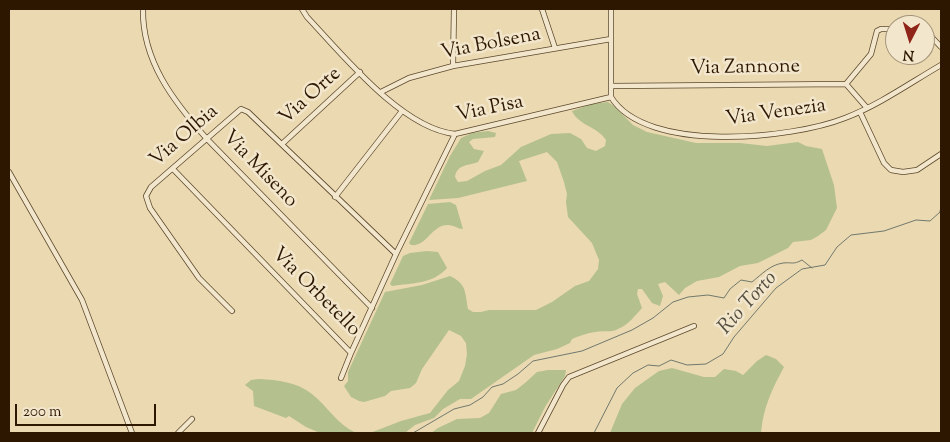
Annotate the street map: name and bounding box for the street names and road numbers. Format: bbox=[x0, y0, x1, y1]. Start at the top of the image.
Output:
street label: Via Bolsena bbox=[439, 24, 543, 66]
street label: Via Zannone bbox=[690, 56, 800, 82]
street label: Via Orte bbox=[275, 63, 347, 131]
street label: Via Pisa bbox=[454, 91, 526, 129]
street label: Via Venezia bbox=[724, 95, 828, 133]
street label: Via Olbia bbox=[146, 101, 224, 173]
street label: Via Miseno bbox=[216, 126, 302, 214]
street label: Via Orbetello bbox=[265, 243, 365, 343]

